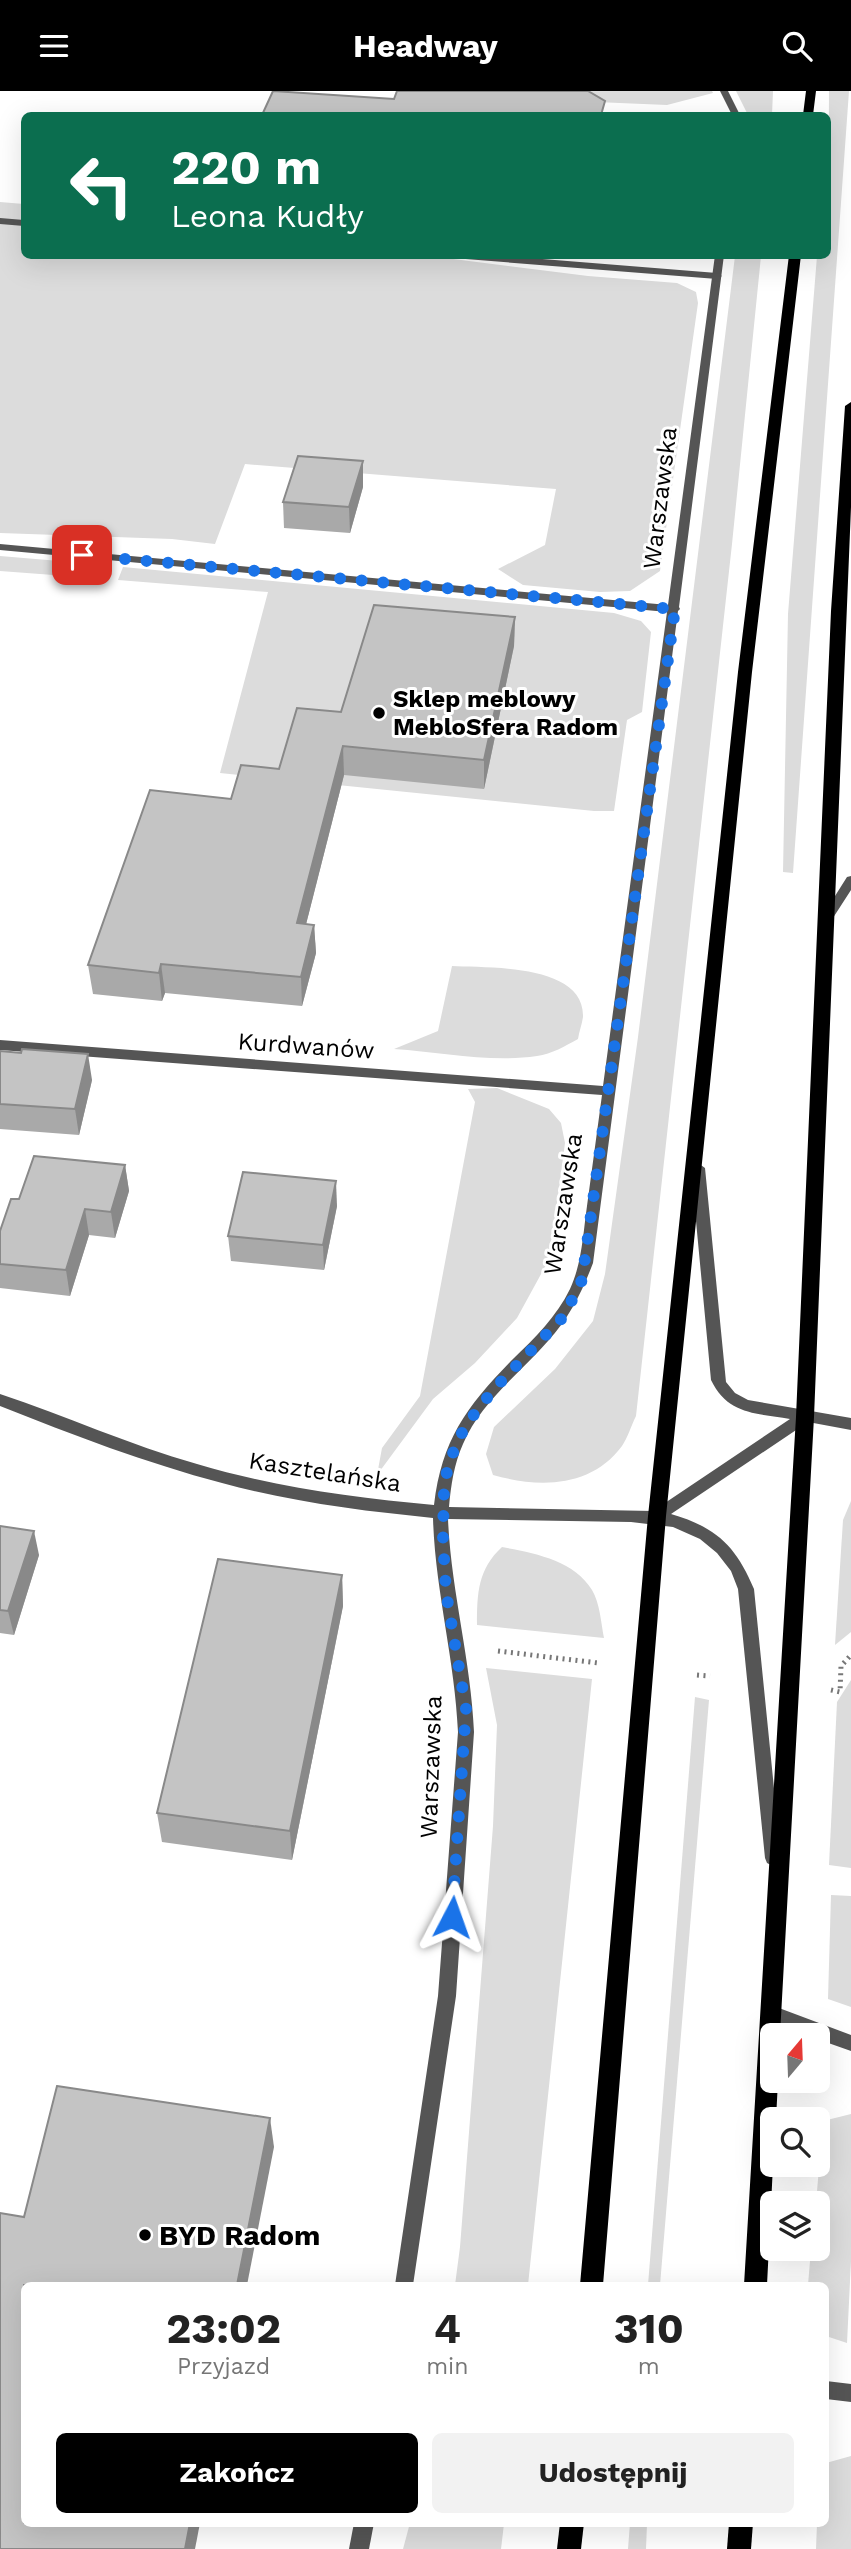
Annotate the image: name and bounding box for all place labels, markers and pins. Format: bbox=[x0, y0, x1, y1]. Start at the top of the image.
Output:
pin bbox=[52, 525, 112, 585]
place label: Sklep meblowy MebloSfera Radom bbox=[393, 685, 618, 741]
marker: Sklep meblowy MebloSfera Radom bbox=[371, 705, 387, 721]
place label: BYD Radom bbox=[159, 2219, 320, 2252]
marker: BYD Radom bbox=[137, 2227, 153, 2243]

